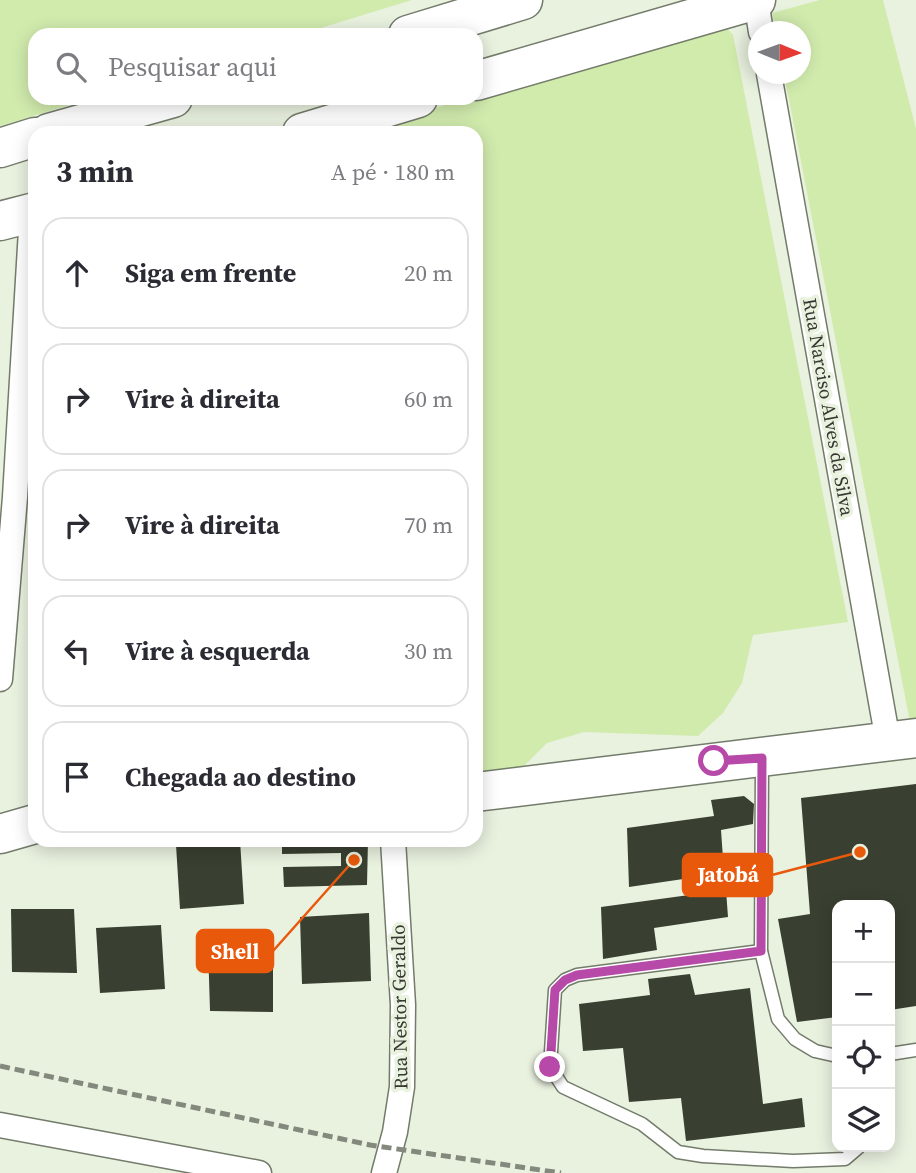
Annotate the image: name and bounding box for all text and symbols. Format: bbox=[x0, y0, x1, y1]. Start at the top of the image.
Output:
north arrow bbox=[748, 21, 811, 84]
search box bbox=[28, 28, 483, 105]
icon: search bbox=[52, 48, 90, 86]
text: Pesquisar aqui bbox=[108, 49, 277, 85]
text: 3 min bbox=[56, 151, 134, 192]
text: A pé · 180 m bbox=[331, 156, 455, 188]
icon: ahead bbox=[58, 254, 96, 292]
text: Siga em frente bbox=[125, 255, 296, 291]
text: 20 m bbox=[404, 257, 453, 289]
street label: Rua Narciso Alves da Silva bbox=[797, 296, 861, 518]
icon: right bbox=[58, 380, 96, 418]
text: Vire à direita bbox=[125, 381, 280, 417]
text: 60 m bbox=[404, 383, 453, 415]
icon: right bbox=[58, 506, 96, 544]
text: Vire à direita bbox=[125, 507, 280, 543]
text: 70 m bbox=[404, 509, 453, 541]
icon: left bbox=[58, 632, 96, 670]
text: Vire à esquerda bbox=[125, 633, 310, 669]
text: 30 m bbox=[404, 635, 453, 667]
route start bbox=[698, 745, 729, 776]
icon: arrive bbox=[58, 758, 96, 796]
text: Chegada ao destino bbox=[125, 759, 356, 795]
callout: Jatobá bbox=[683, 854, 772, 896]
text: Jatobá bbox=[695, 860, 760, 889]
map controls bbox=[832, 900, 895, 1152]
button: + bbox=[832, 900, 895, 963]
street label: Rua Nestor Geraldo bbox=[385, 924, 413, 1090]
callout: Shell bbox=[197, 930, 273, 972]
text: Shell bbox=[211, 937, 259, 966]
button: − bbox=[832, 963, 895, 1026]
button: locate bbox=[832, 1026, 895, 1089]
route end bbox=[534, 1051, 565, 1082]
button: layers bbox=[832, 1089, 895, 1152]

